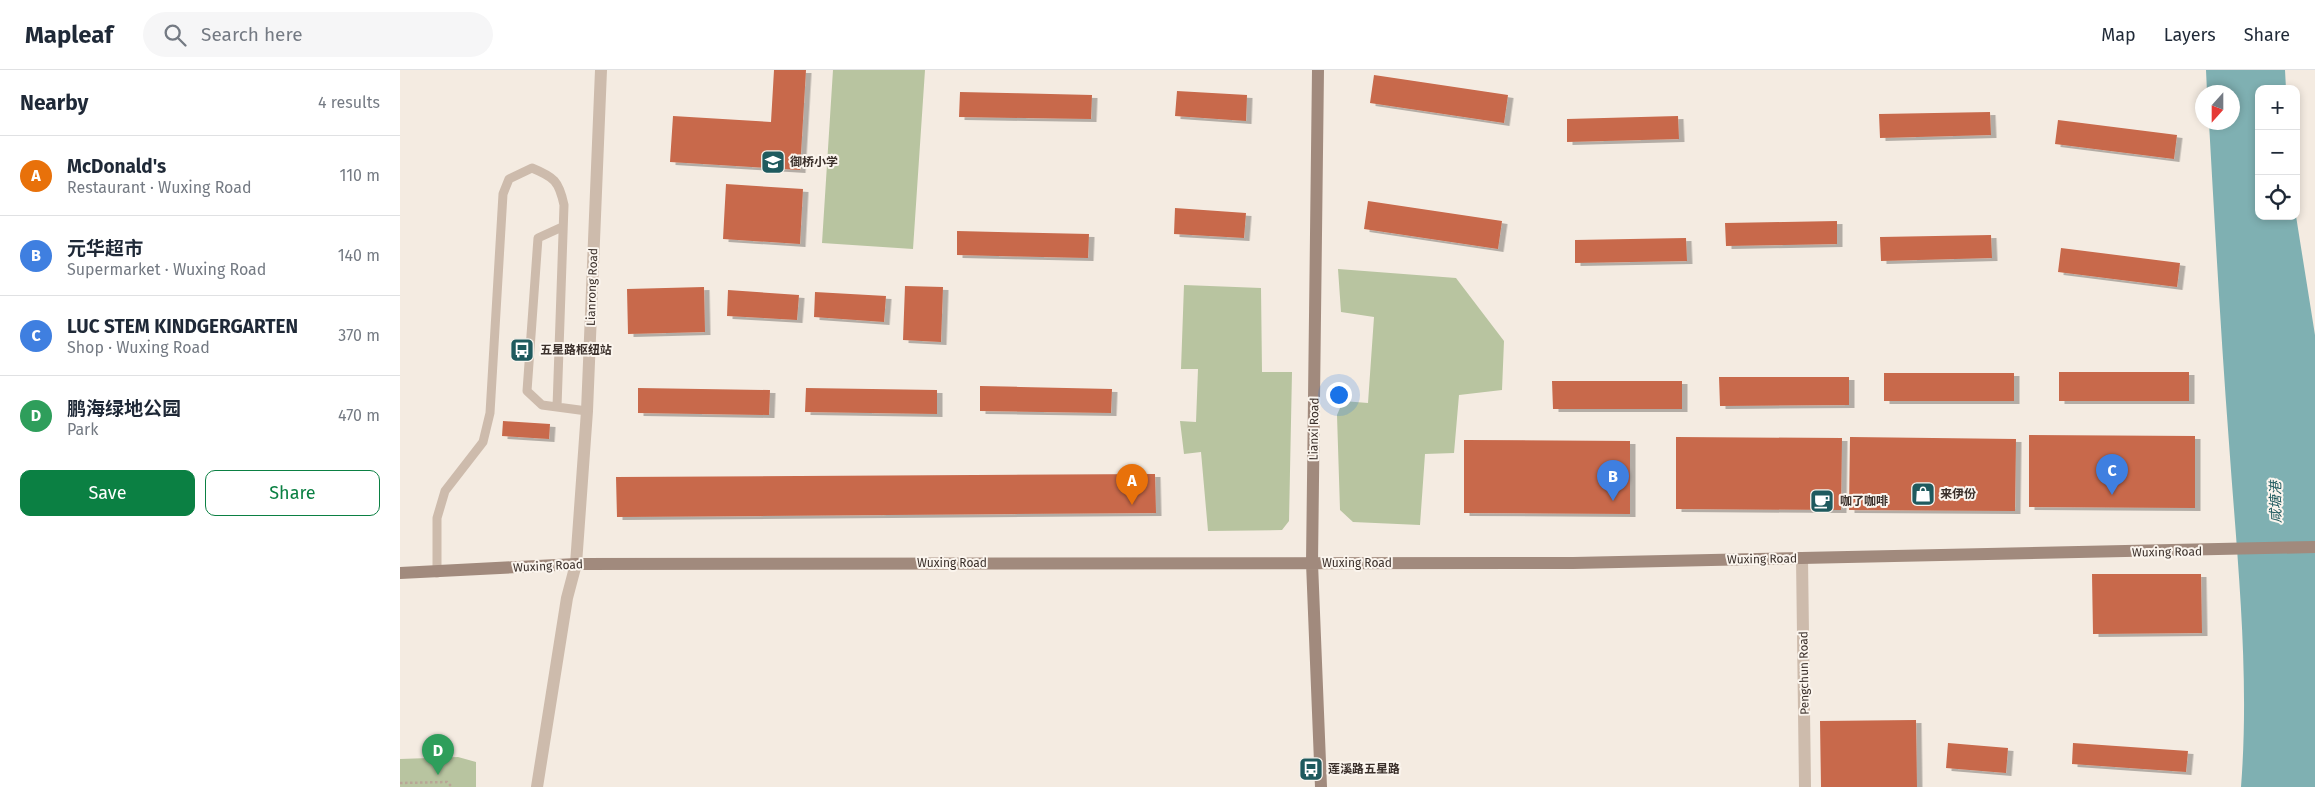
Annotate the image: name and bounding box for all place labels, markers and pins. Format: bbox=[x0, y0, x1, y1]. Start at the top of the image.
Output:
school or university icon: 御桥小学 bbox=[760, 149, 786, 175]
place label: 御桥小学 bbox=[790, 155, 838, 169]
bus stop icon: 五星路枢纽站 bbox=[509, 337, 535, 363]
place label: 五星路枢纽站 bbox=[540, 343, 612, 357]
pin: C bbox=[2096, 454, 2128, 495]
pin: B bbox=[1597, 460, 1629, 501]
pin: A bbox=[1116, 464, 1148, 505]
shop icon: 来伊份 bbox=[1910, 481, 1936, 507]
place label: 来伊份 bbox=[1940, 487, 1976, 501]
cafe icon: 咖了咖啡 bbox=[1809, 488, 1835, 514]
place label: 咖了咖啡 bbox=[1840, 494, 1888, 508]
pin: D bbox=[422, 734, 454, 775]
bus stop icon: 莲溪路五星路 bbox=[1298, 756, 1324, 782]
place label: 莲溪路五星路 bbox=[1328, 762, 1400, 776]

